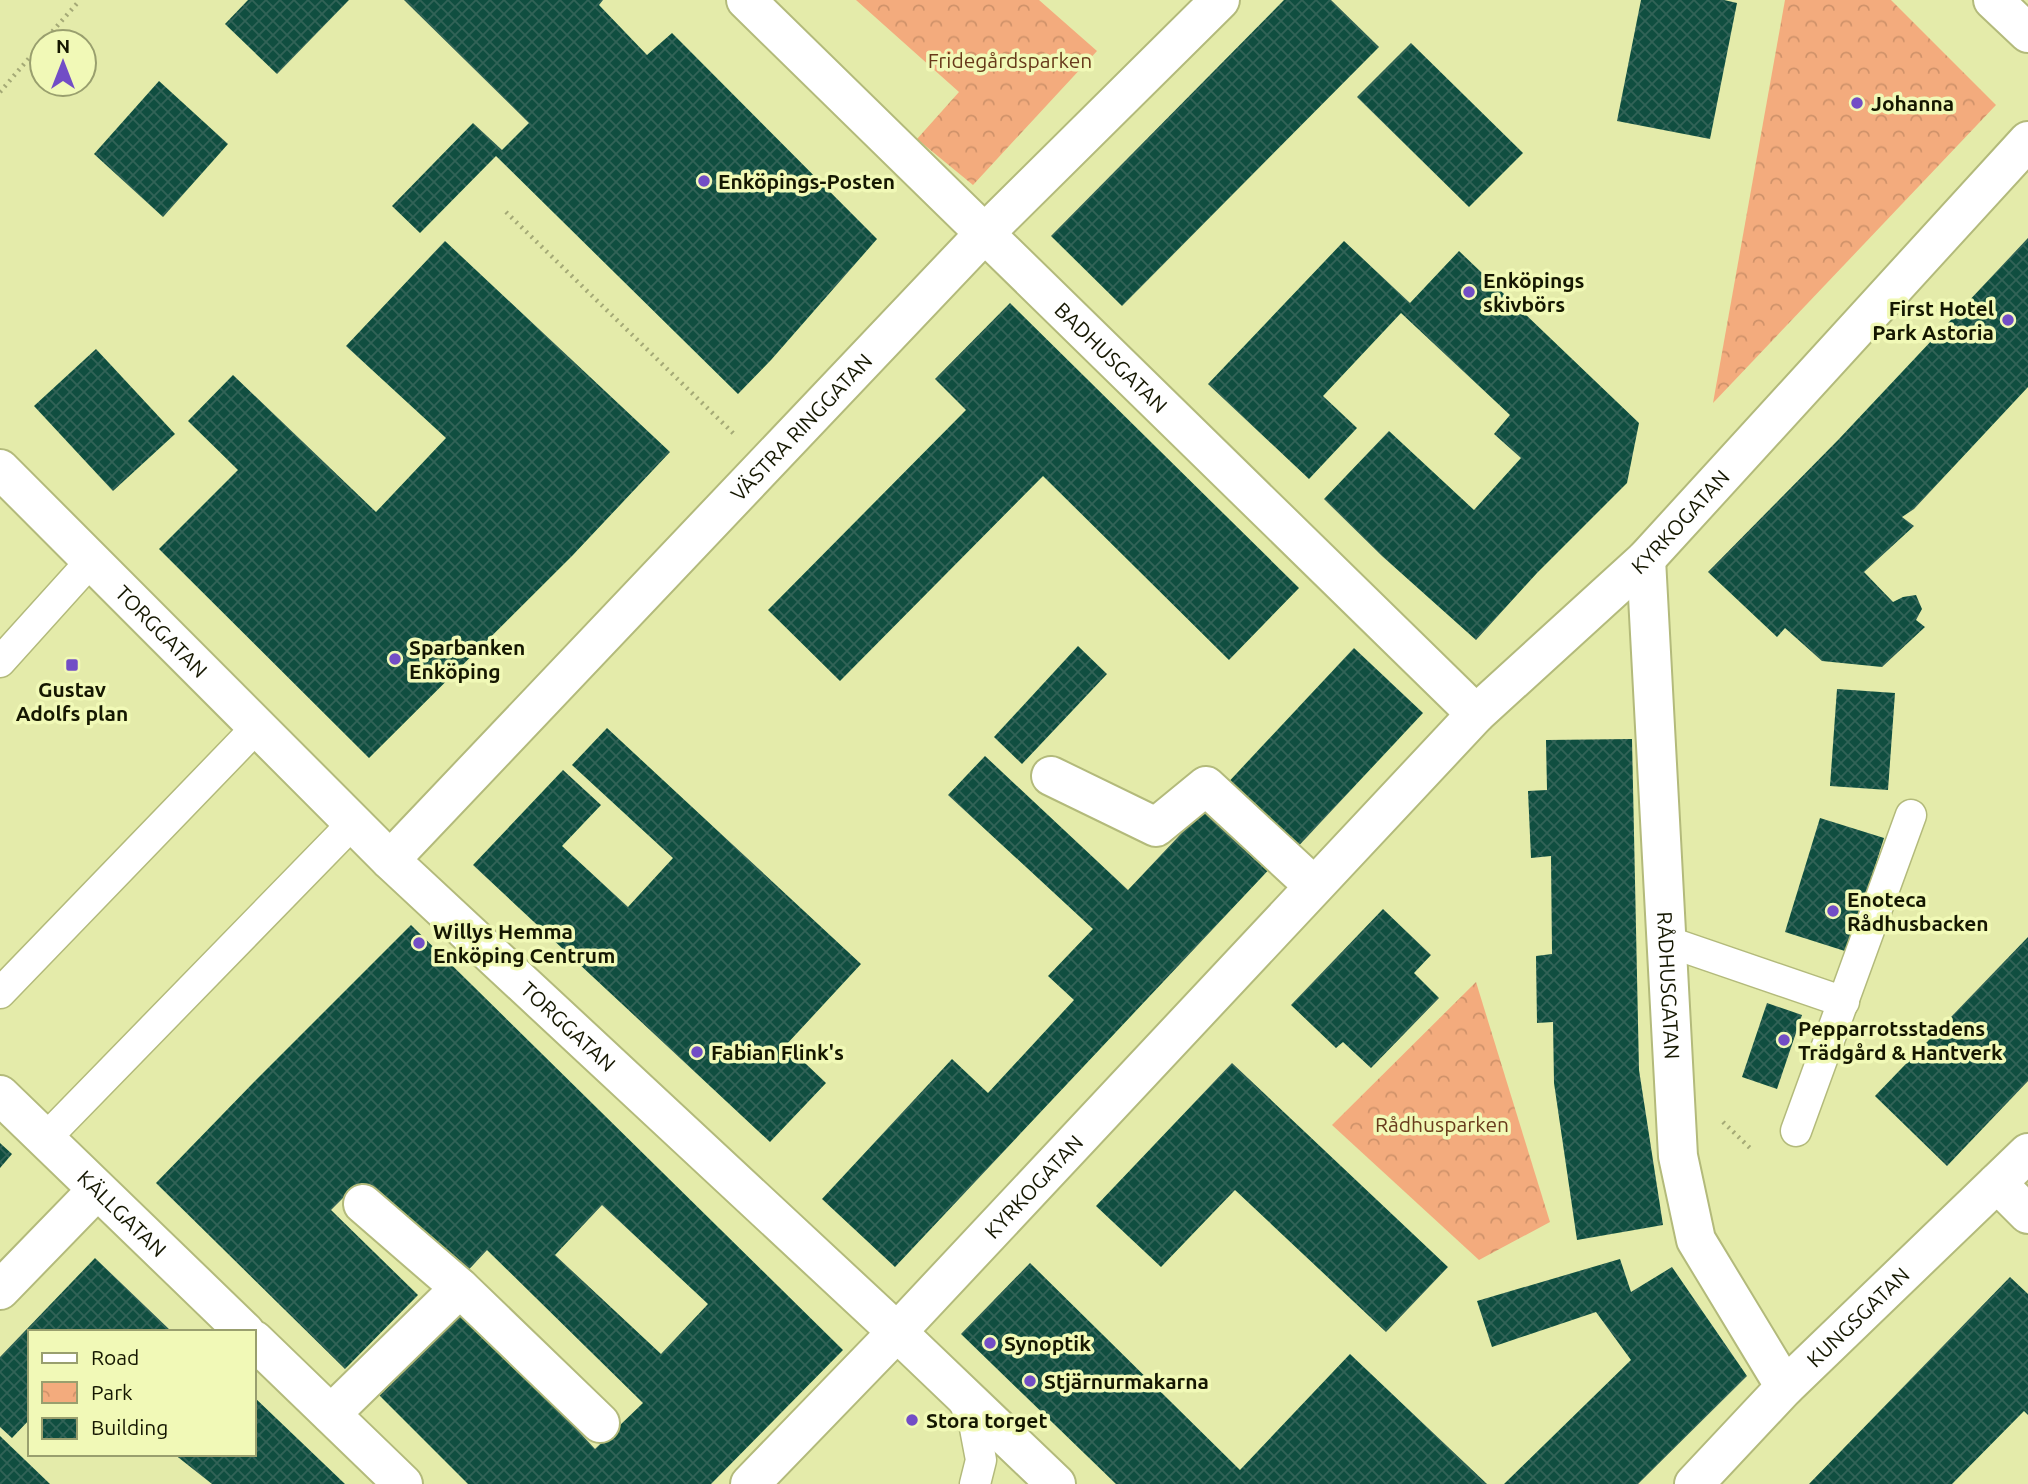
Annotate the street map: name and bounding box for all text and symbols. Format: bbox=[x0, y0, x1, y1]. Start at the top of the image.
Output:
north arrow bbox=[28, 28, 98, 98]
text: N bbox=[56, 35, 70, 57]
park label: Fridegårdsparken bbox=[928, 48, 1092, 72]
place label: Johanna bbox=[1871, 91, 1954, 115]
marker: Johanna bbox=[1849, 95, 1865, 111]
place label: Enköpings-Posten bbox=[718, 169, 895, 193]
marker: Enköpings-Posten bbox=[696, 173, 712, 189]
place label: Enköpings skivbörs bbox=[1483, 268, 1585, 316]
marker: Enköpings skivbörs bbox=[1461, 284, 1477, 300]
place label: First Hotel Park Astoria bbox=[1872, 296, 1994, 344]
street label: BADHUSGATAN bbox=[1050, 297, 1172, 417]
marker: First Hotel Park Astoria bbox=[2000, 312, 2016, 328]
street label: VÄSTRA RINGGATAN bbox=[725, 348, 876, 506]
street label: KYRKOGATAN bbox=[1626, 465, 1734, 578]
street label: TORGGATAN bbox=[111, 580, 213, 682]
place label: Sparbanken Enköping bbox=[409, 635, 525, 683]
marker: Sparbanken Enköping bbox=[387, 651, 403, 667]
marker: Gustav Adolfs plan bbox=[64, 657, 80, 673]
place label: Gustav Adolfs plan bbox=[16, 677, 128, 725]
place label: Enoteca Rådhusbacken bbox=[1847, 887, 1989, 935]
marker: Enoteca Rådhusbacken bbox=[1825, 903, 1841, 919]
street label: RÅDHUSGATAN bbox=[1653, 911, 1685, 1060]
place label: Willys Hemma Enköping Centrum bbox=[433, 919, 615, 967]
marker: Willys Hemma Enköping Centrum bbox=[411, 935, 427, 951]
street label: TORGGATAN bbox=[516, 976, 621, 1076]
place label: Pepparrotsstadens Trädgård & Hantverk bbox=[1798, 1016, 2003, 1064]
marker: Pepparrotsstadens Trädgård & Hantverk bbox=[1776, 1032, 1792, 1048]
place label: Fabian Flink's bbox=[711, 1040, 844, 1064]
marker: Fabian Flink's bbox=[689, 1044, 705, 1060]
park label: Rådhusparken bbox=[1375, 1112, 1509, 1136]
street label: KYRKOGATAN bbox=[979, 1130, 1088, 1243]
street label: KÄLLGATAN bbox=[73, 1165, 171, 1261]
street label: KUNGSGATAN bbox=[1802, 1262, 1914, 1372]
legend bbox=[28, 1330, 256, 1456]
place label: Synoptik bbox=[1004, 1331, 1091, 1355]
marker: Synoptik bbox=[982, 1335, 998, 1351]
text: Road bbox=[91, 1345, 139, 1369]
place label: Stjärnurmakarna bbox=[1044, 1369, 1209, 1393]
marker: Stjärnurmakarna bbox=[1022, 1373, 1038, 1389]
text: Park bbox=[91, 1380, 133, 1404]
place label: Stora torget bbox=[926, 1408, 1048, 1432]
marker: Stora torget bbox=[904, 1412, 920, 1428]
text: Building bbox=[91, 1415, 168, 1439]

